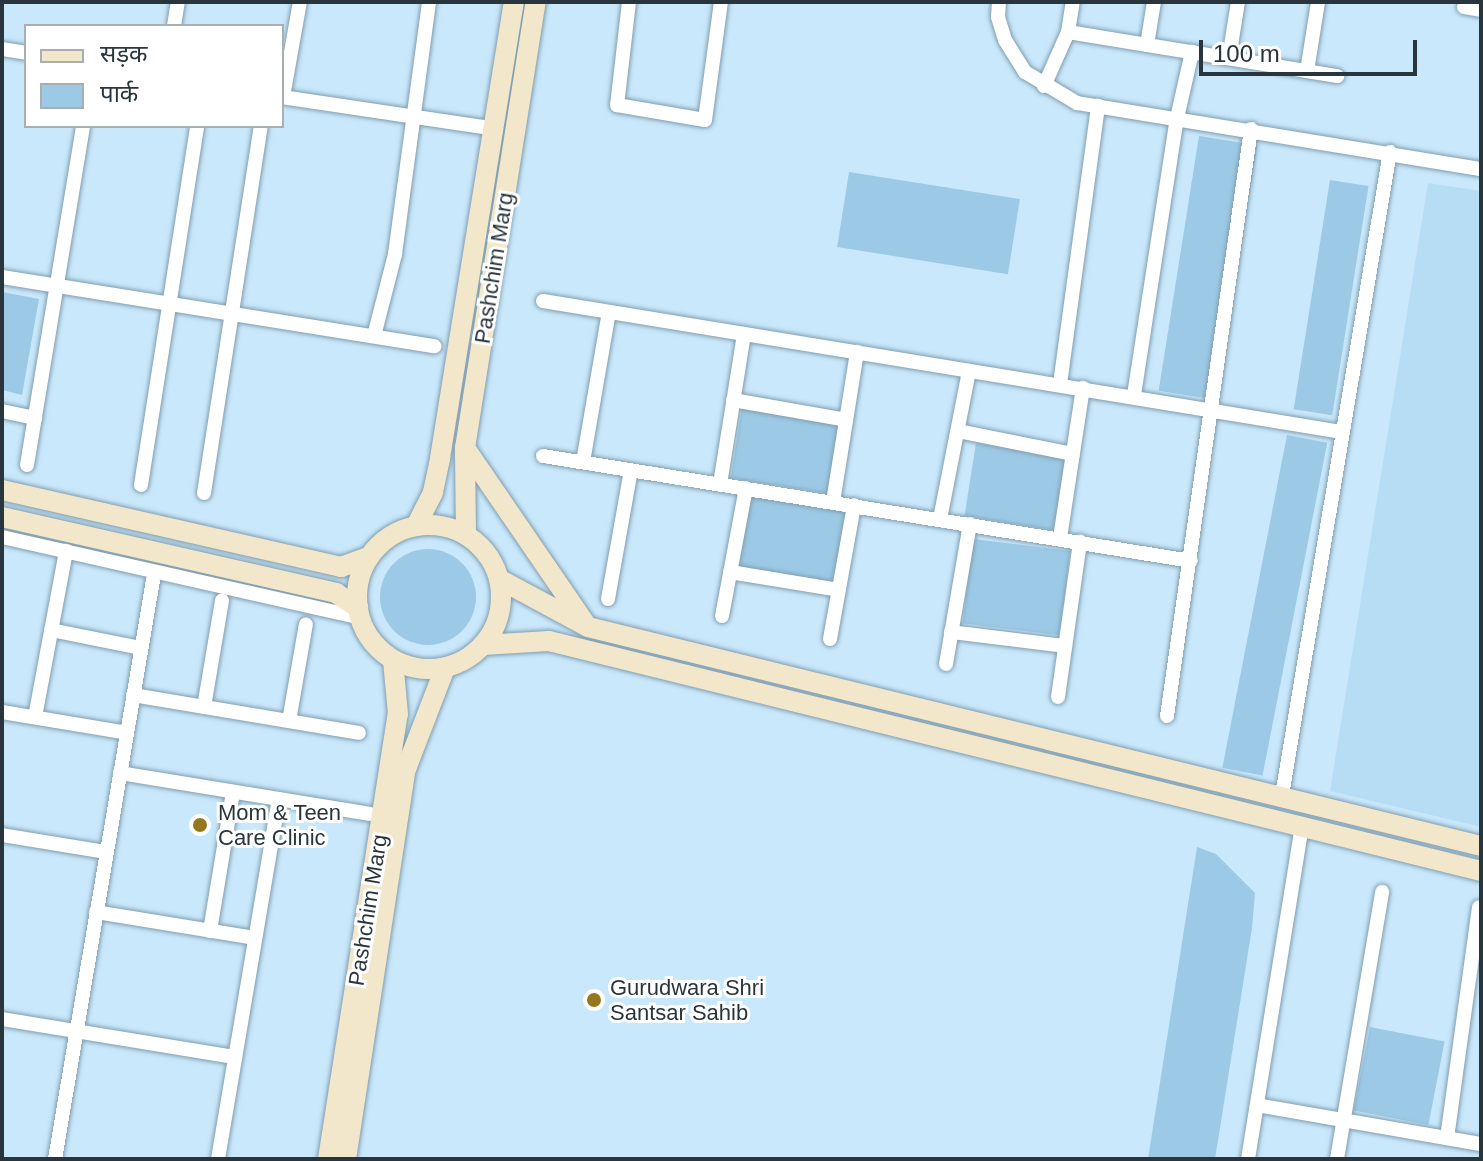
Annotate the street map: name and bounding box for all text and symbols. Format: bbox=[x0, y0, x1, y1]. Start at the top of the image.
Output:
legend bbox=[24, 24, 284, 128]
scale bar bbox=[1203, 24, 1421, 74]
text: सड़क bbox=[100, 40, 148, 67]
text: 100 m bbox=[1213, 40, 1280, 67]
text: पार्क bbox=[100, 80, 138, 107]
street label: Pashchim Marg bbox=[469, 190, 519, 346]
place label: Mom & Teen Care Clinic bbox=[218, 799, 341, 850]
marker: Mom & Teen Care Clinic bbox=[189, 814, 211, 836]
street label: Pashchim Marg bbox=[343, 832, 393, 988]
place label: Gurudwara Shri Santsar Sahib bbox=[610, 974, 764, 1026]
marker: Gurudwara Shri Santsar Sahib bbox=[585, 991, 603, 1009]

